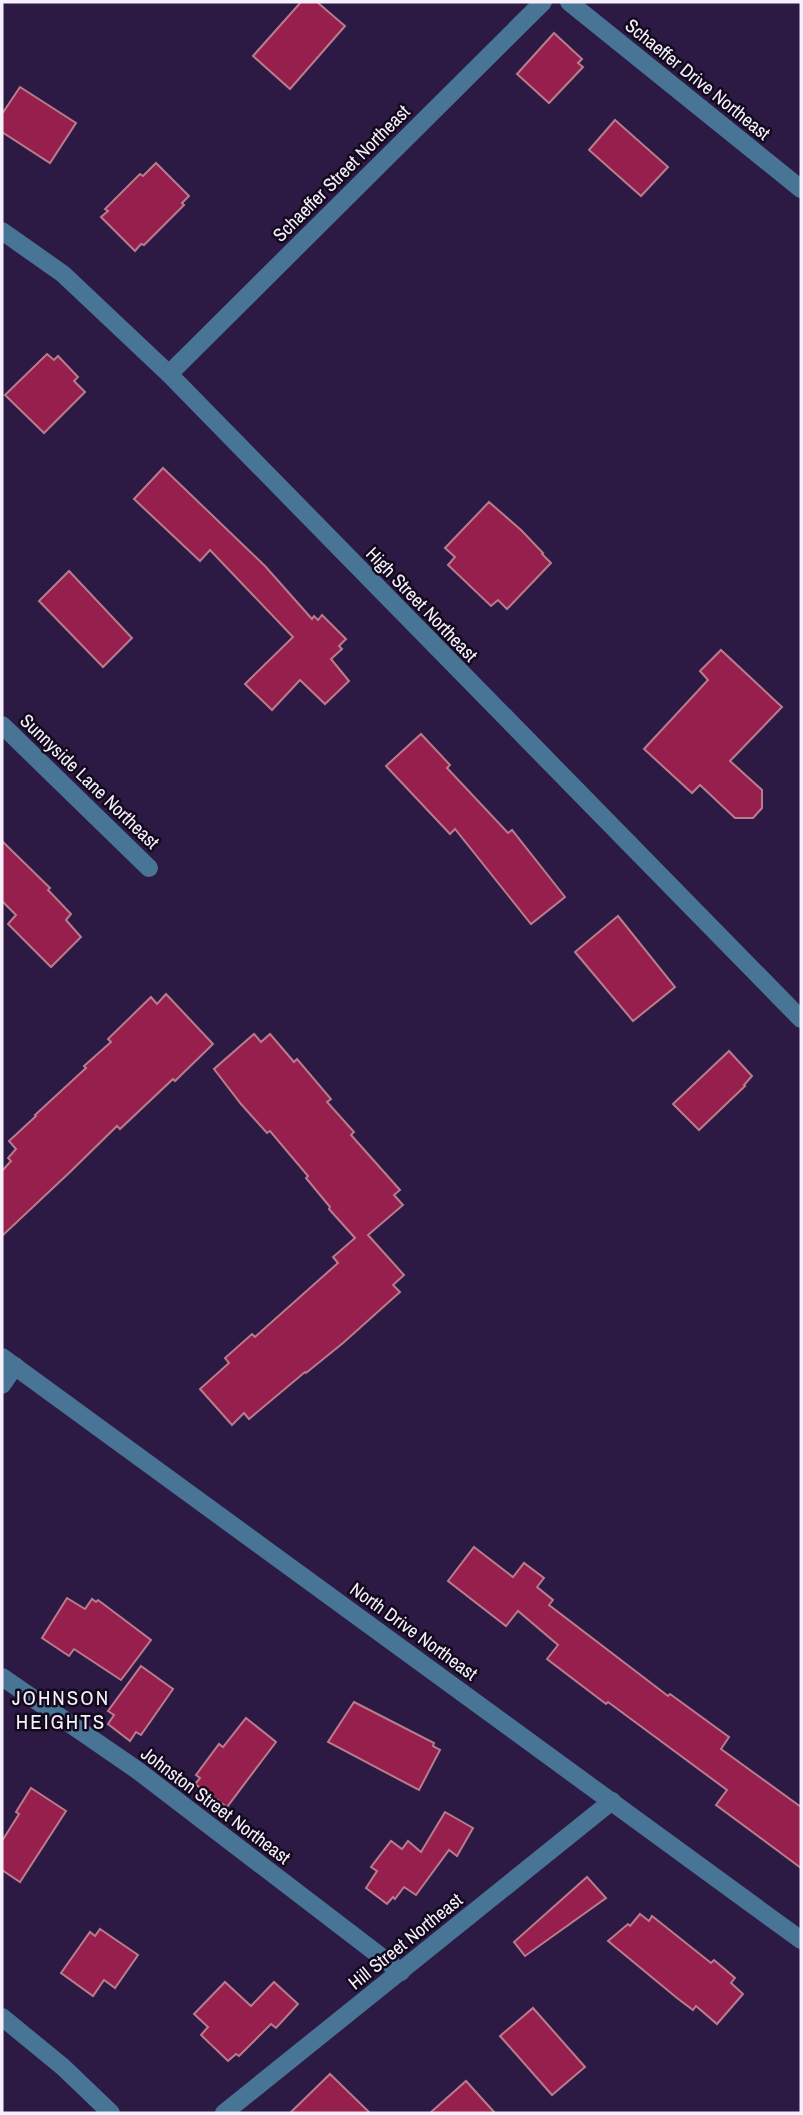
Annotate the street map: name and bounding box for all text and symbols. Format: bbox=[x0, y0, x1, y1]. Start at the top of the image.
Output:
street label: Schaeffer Drive Northeast bbox=[620, 12, 777, 146]
street label: Schaeffer Street Northeast bbox=[267, 98, 416, 247]
street label: High Street Northeast bbox=[360, 541, 484, 668]
street label: Sunnyside Lane Northeast bbox=[15, 708, 166, 855]
street label: North Drive Northeast bbox=[345, 1576, 483, 1686]
district label: JOHNSON HEIGHTS bbox=[12, 1683, 110, 1736]
street label: Johnston Street Northeast bbox=[136, 1740, 297, 1870]
street label: Hill Street Northeast bbox=[342, 1886, 468, 1995]

